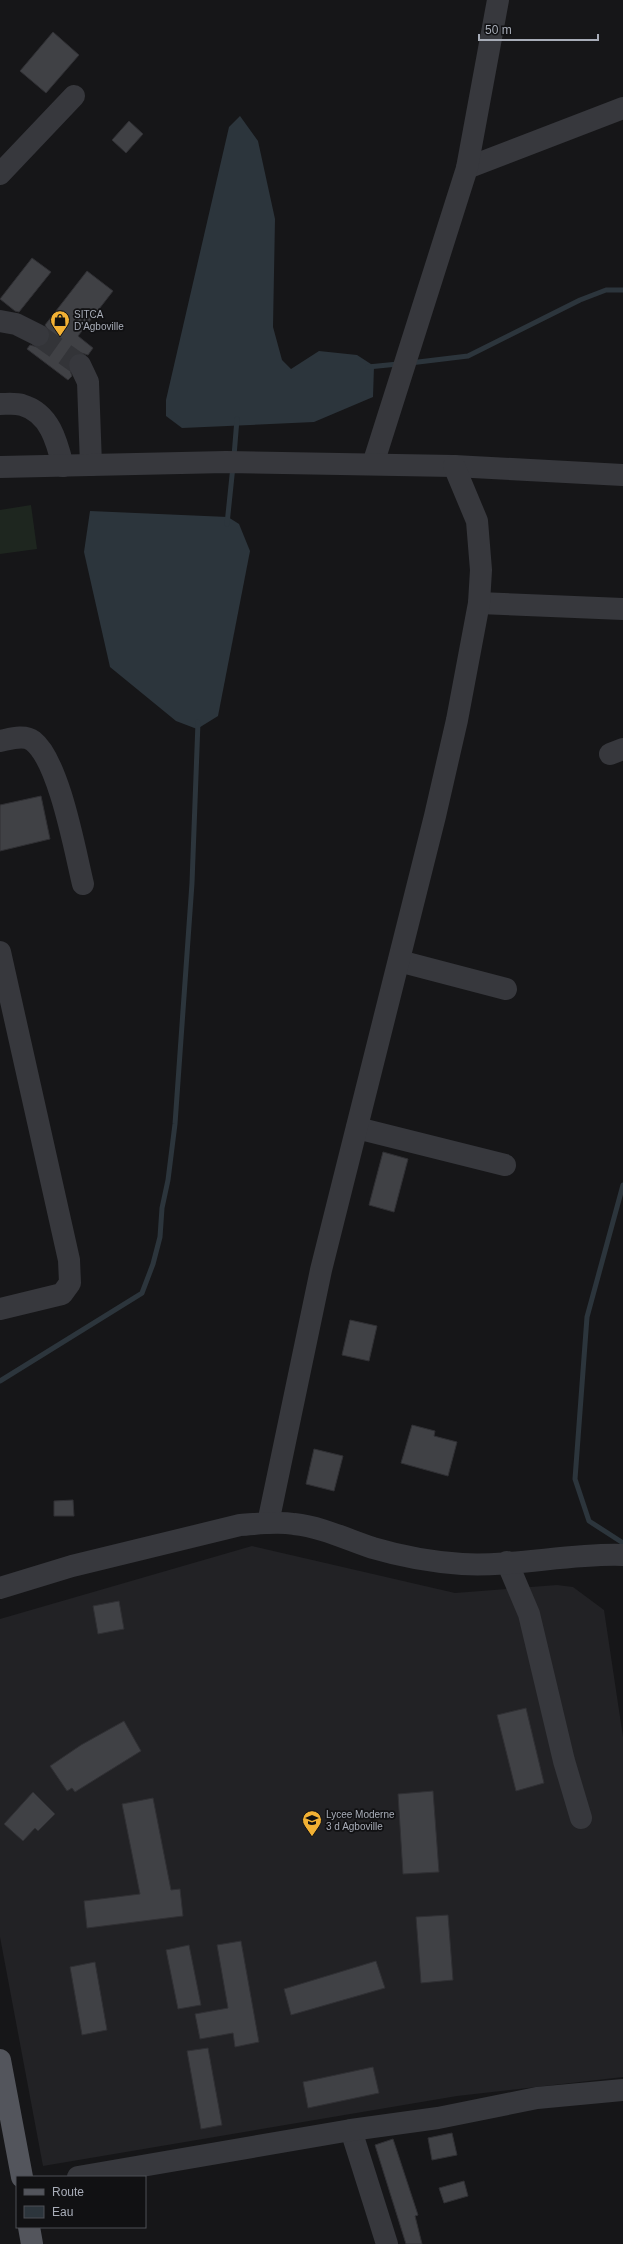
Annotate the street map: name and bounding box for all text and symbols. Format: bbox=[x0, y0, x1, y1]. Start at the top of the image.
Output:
scale bar bbox=[479, 16, 598, 42]
text: 50 m bbox=[485, 23, 512, 37]
shop icon: SITCA D'Agboville bbox=[49, 309, 71, 337]
place label: SITCA D'Agboville bbox=[74, 309, 124, 332]
school or university icon: Lycee Moderne 3 d Agboville bbox=[301, 1809, 323, 1837]
place label: Lycee Moderne 3 d Agboville bbox=[326, 1809, 395, 1832]
legend bbox=[16, 2176, 146, 2228]
text: Route bbox=[52, 2185, 84, 2199]
text: Eau bbox=[52, 2205, 73, 2219]

